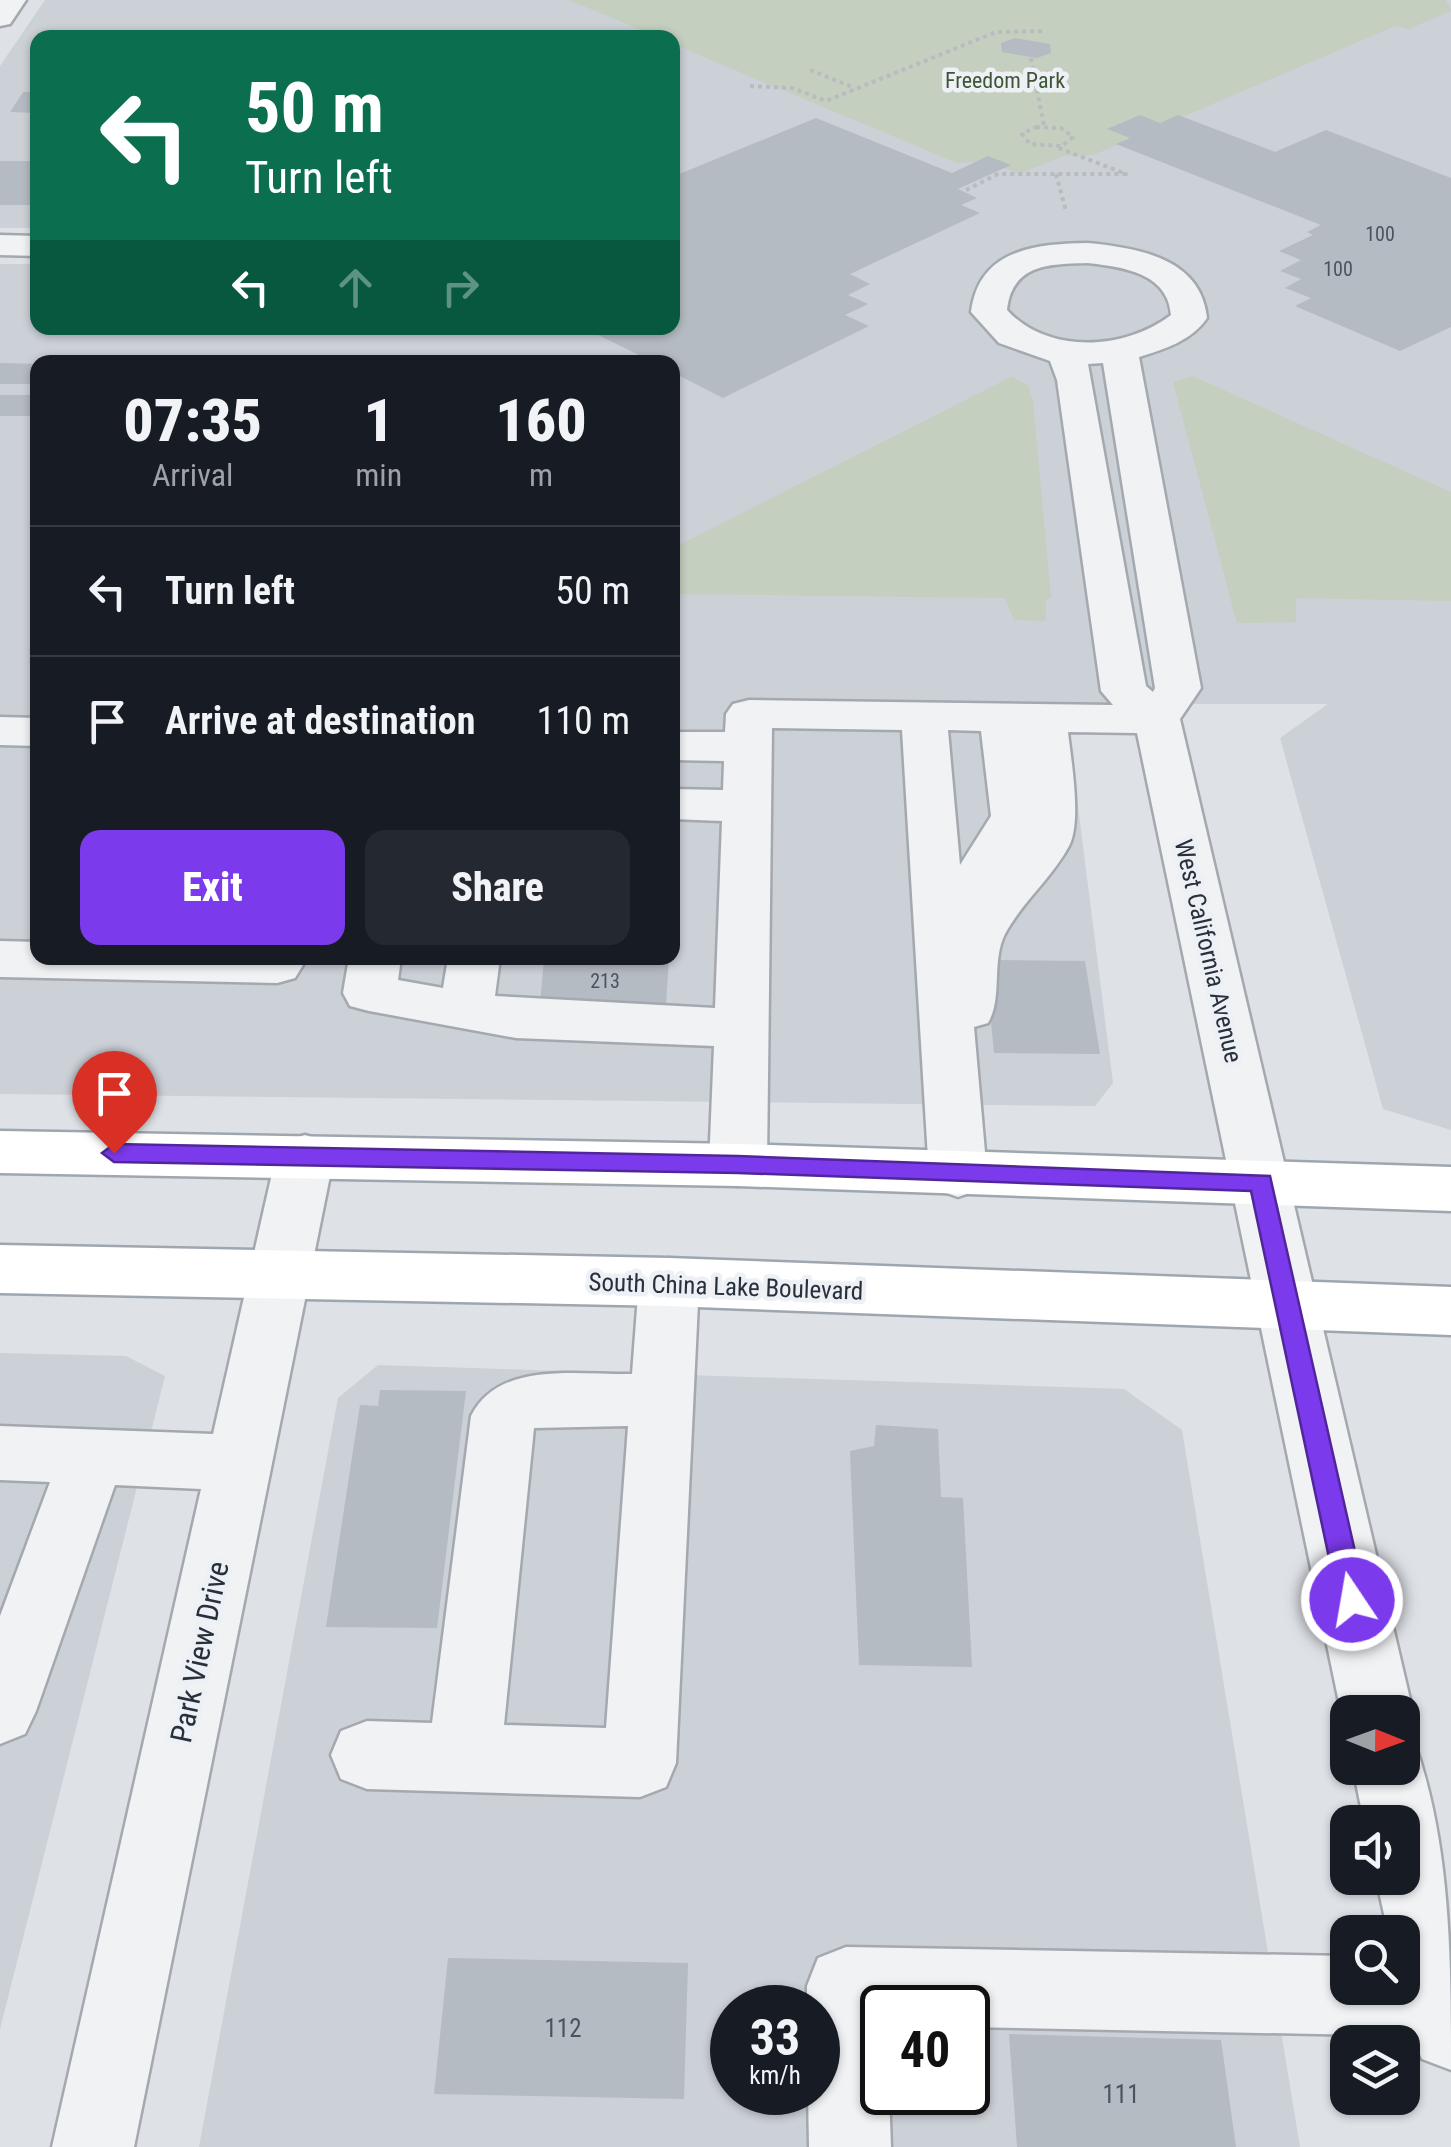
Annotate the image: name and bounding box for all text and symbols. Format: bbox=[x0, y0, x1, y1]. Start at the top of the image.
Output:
text: 50 m bbox=[245, 67, 384, 149]
park label: Freedom Park bbox=[945, 68, 1065, 93]
icon: left bbox=[80, 70, 210, 200]
text: Turn left bbox=[245, 151, 393, 204]
house number: 100 bbox=[1365, 222, 1395, 246]
house number: 100 bbox=[1323, 257, 1353, 281]
icon: left bbox=[223, 260, 278, 315]
icon: ahead bbox=[328, 260, 383, 315]
icon: right bbox=[433, 260, 488, 315]
text: 07:35 bbox=[123, 385, 262, 456]
text: 1 bbox=[363, 385, 394, 456]
text: 160 bbox=[495, 385, 587, 456]
text: Arrival bbox=[152, 456, 233, 494]
text: min bbox=[355, 456, 402, 494]
text: m bbox=[529, 456, 553, 494]
icon: left bbox=[80, 564, 135, 619]
text: Turn left bbox=[165, 569, 295, 613]
text: 50 m bbox=[555, 569, 630, 613]
icon: arrive bbox=[80, 694, 135, 749]
text: Arrive at destination bbox=[165, 699, 475, 743]
text: 110 m bbox=[536, 699, 630, 743]
button: Exit bbox=[80, 830, 345, 945]
button: Share bbox=[365, 830, 630, 945]
street label: West California Avenue bbox=[1169, 837, 1248, 1066]
house number: 213 bbox=[590, 969, 620, 993]
pin bbox=[72, 1051, 157, 1154]
icon: arrive bbox=[87, 1066, 142, 1121]
street label: South China Lake Boulevard bbox=[588, 1267, 864, 1306]
position arrow bbox=[1300, 1548, 1404, 1652]
street label: Park View Drive bbox=[163, 1558, 236, 1746]
north arrow bbox=[1330, 1695, 1420, 1785]
map controls bbox=[1330, 1695, 1420, 2115]
button: sound bbox=[1330, 1805, 1420, 1895]
button: search bbox=[1330, 1915, 1420, 2005]
speed limit sign: 40 bbox=[860, 1985, 990, 2115]
text: 33 bbox=[750, 2009, 800, 2067]
house number: 112 bbox=[544, 2014, 582, 2043]
button: layers bbox=[1330, 2025, 1420, 2115]
text: km/h bbox=[749, 2061, 801, 2090]
house number: 111 bbox=[1102, 2080, 1140, 2109]

